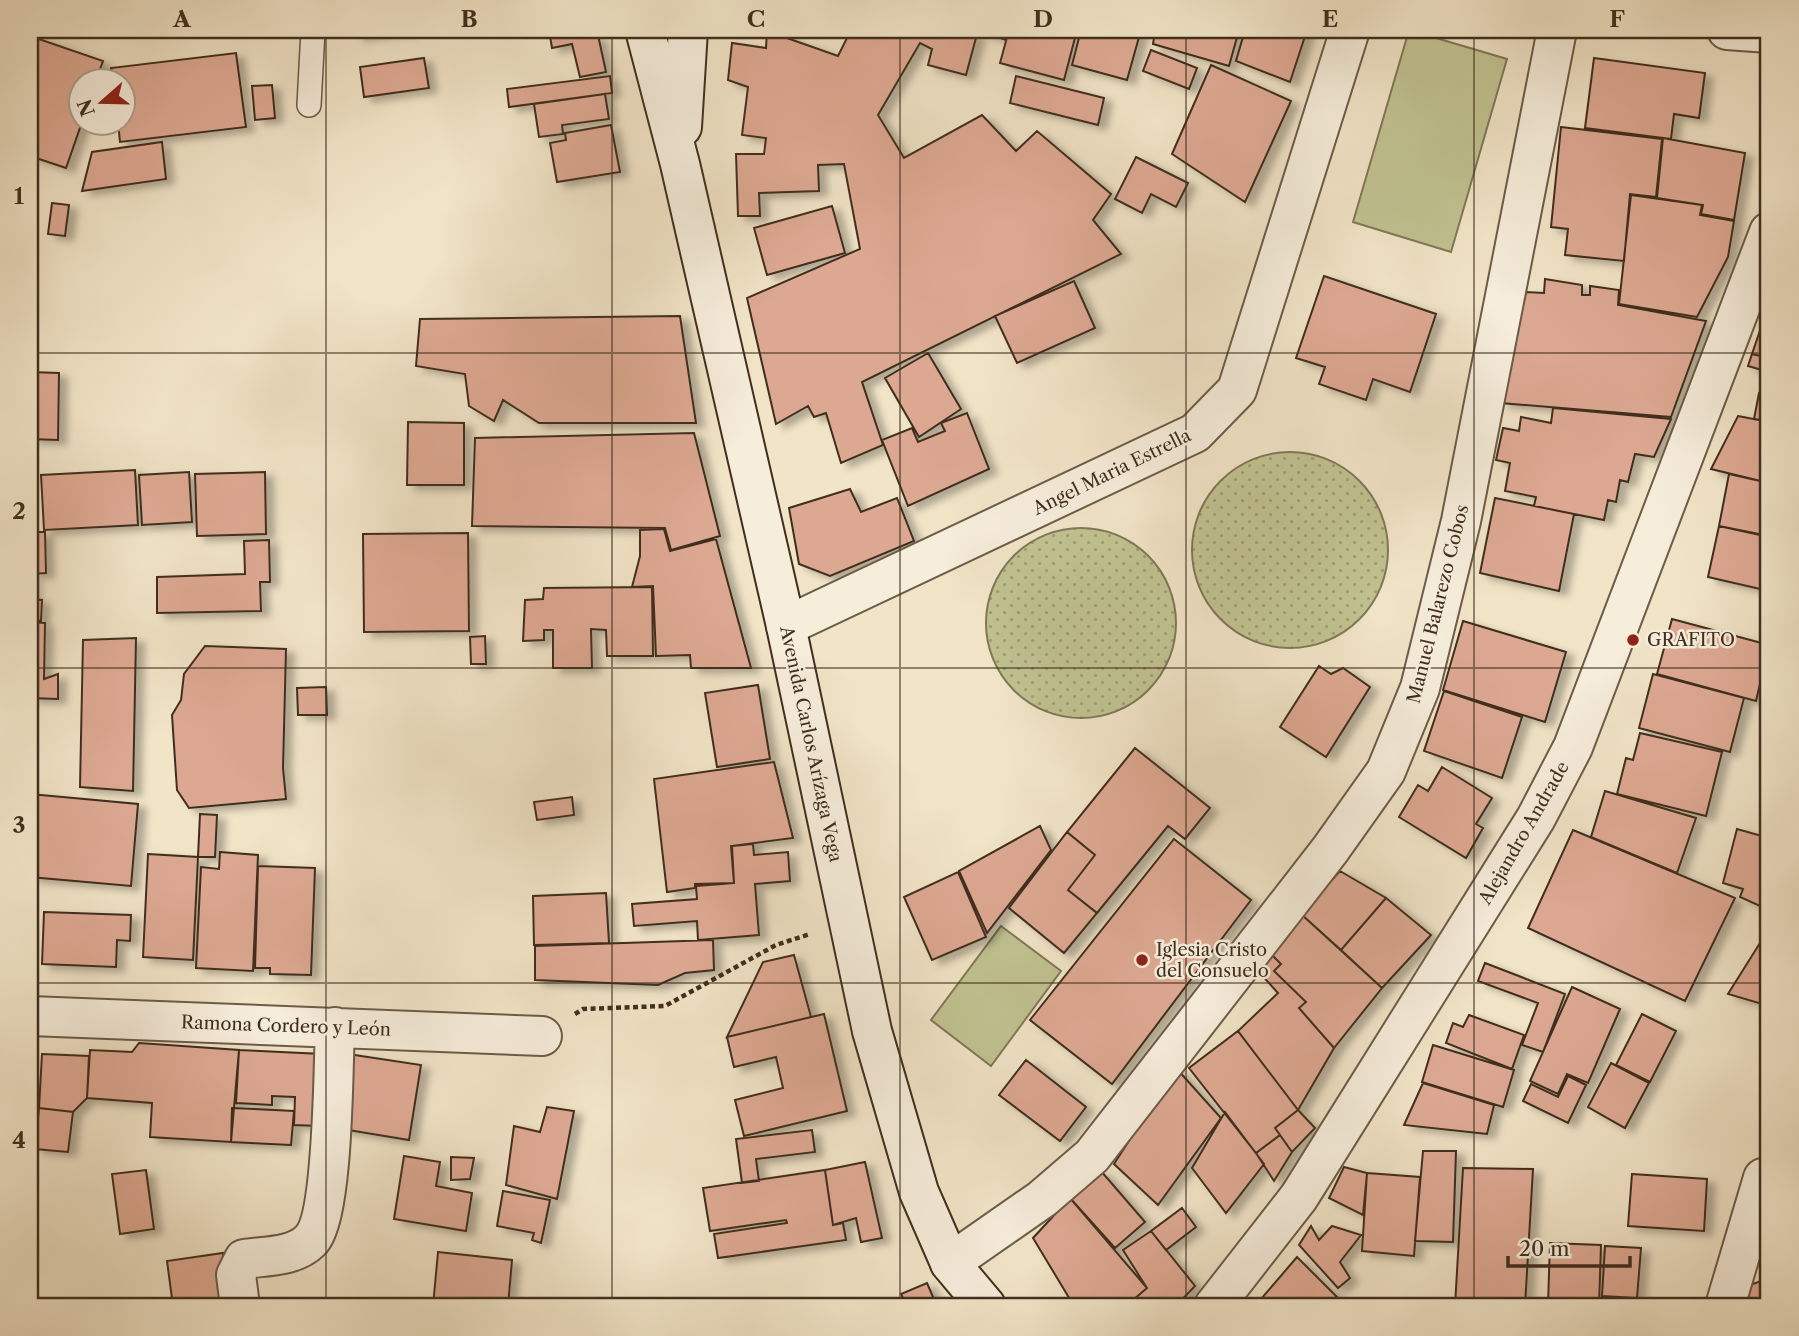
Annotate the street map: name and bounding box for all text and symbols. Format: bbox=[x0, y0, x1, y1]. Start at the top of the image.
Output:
text: A bbox=[172, 5, 192, 33]
text: B bbox=[460, 5, 478, 33]
text: C bbox=[747, 5, 765, 33]
text: D bbox=[1033, 5, 1053, 33]
text: E bbox=[1322, 5, 1338, 33]
text: F bbox=[1609, 5, 1625, 33]
north arrow bbox=[66, 66, 136, 136]
text: N bbox=[73, 96, 100, 119]
text: 1 bbox=[14, 182, 25, 210]
street label: Angel Maria Estrella bbox=[1029, 424, 1195, 520]
text: 2 bbox=[12, 497, 26, 525]
street label: Manuel Balarezo Cobos bbox=[1403, 502, 1473, 706]
street label: Avenida Carlos Arízaga Vega bbox=[775, 623, 847, 865]
place label: GRAFITO bbox=[1647, 629, 1735, 651]
marker: GRAFITO bbox=[1625, 632, 1641, 648]
street label: Alejandro Andrade bbox=[1474, 757, 1574, 909]
text: 3 bbox=[13, 811, 26, 839]
place label: Iglesia Cristo del Consuelo bbox=[1156, 939, 1269, 982]
marker: Iglesia Cristo del Consuelo bbox=[1134, 952, 1150, 968]
street label: Ramona Cordero y León bbox=[181, 1011, 391, 1041]
text: 4 bbox=[12, 1126, 26, 1154]
scale bar bbox=[1508, 1224, 1631, 1268]
text: 20 m bbox=[1519, 1236, 1570, 1261]

